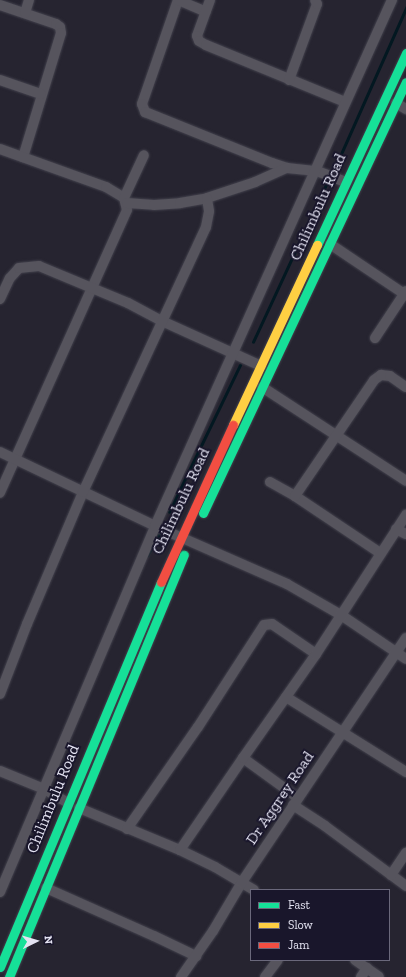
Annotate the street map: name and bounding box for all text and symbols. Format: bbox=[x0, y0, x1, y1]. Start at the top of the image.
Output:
street label: Chilimbulu Road bbox=[286, 151, 350, 263]
street label: Chilimbulu Road bbox=[148, 445, 214, 557]
street label: Chilimbulu Road bbox=[23, 742, 83, 856]
street label: Dr Aggrey Road bbox=[241, 747, 319, 849]
legend bbox=[250, 889, 390, 961]
text: Fast bbox=[288, 898, 310, 912]
text: Slow bbox=[288, 918, 313, 932]
north arrow bbox=[16, 921, 56, 961]
text: N bbox=[42, 935, 55, 945]
text: Jam bbox=[288, 938, 309, 952]

